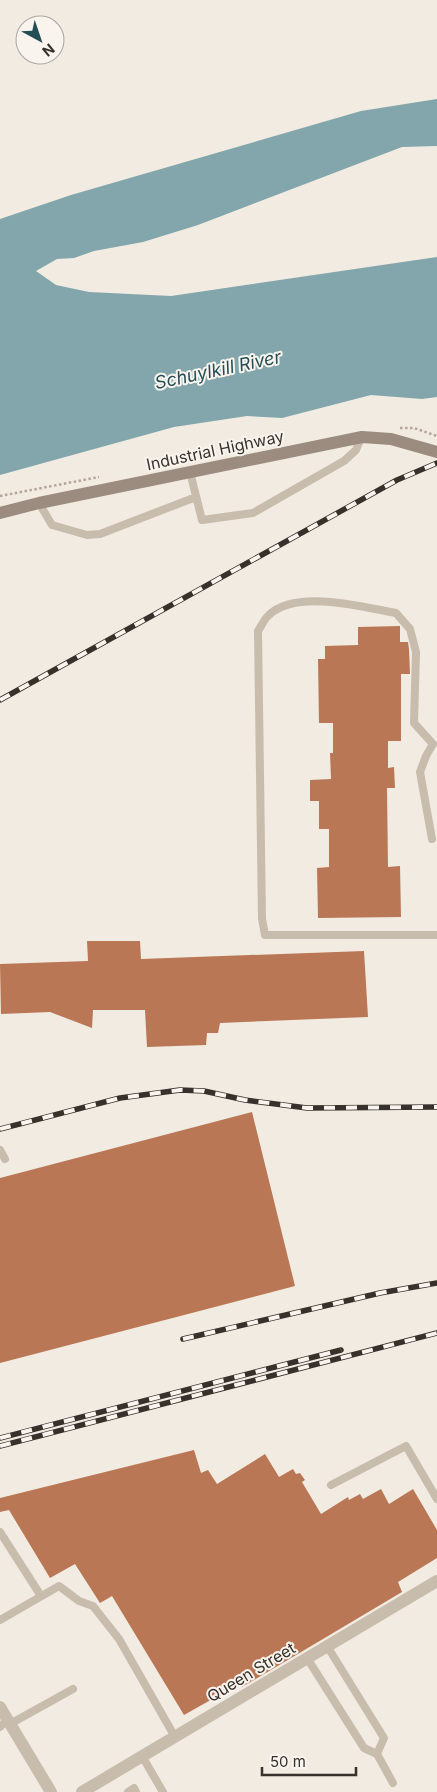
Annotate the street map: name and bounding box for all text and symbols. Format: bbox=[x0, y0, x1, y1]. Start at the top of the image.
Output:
north arrow bbox=[15, 15, 65, 65]
text: N bbox=[39, 40, 58, 60]
water label: Schuylkill River bbox=[153, 346, 284, 393]
street label: Industrial Highway bbox=[144, 426, 286, 474]
street label: Queen Street bbox=[203, 1638, 299, 1706]
scale bar bbox=[262, 1744, 356, 1776]
text: 50 m bbox=[270, 1752, 306, 1771]

